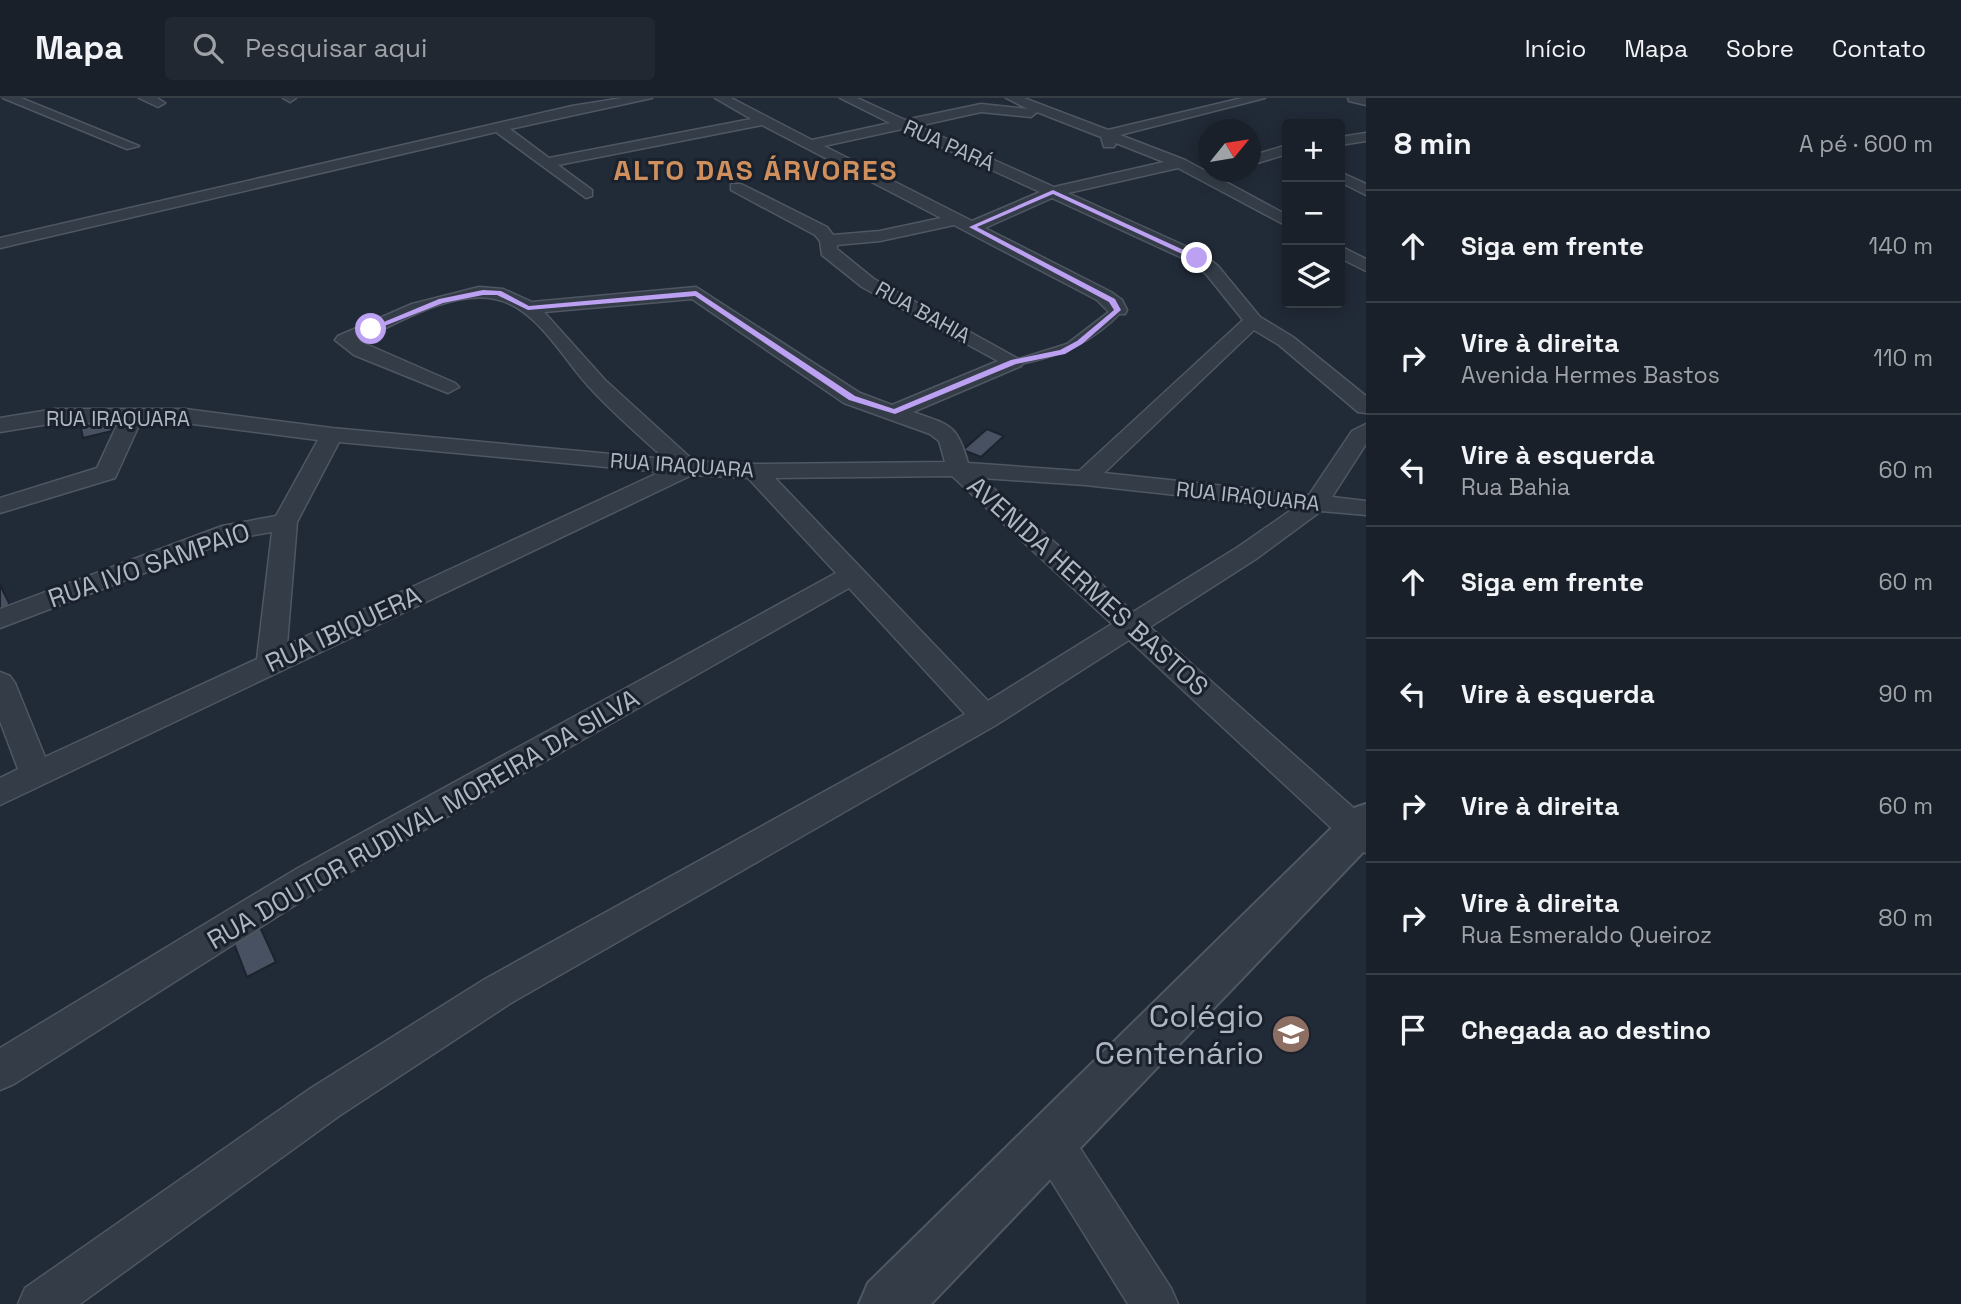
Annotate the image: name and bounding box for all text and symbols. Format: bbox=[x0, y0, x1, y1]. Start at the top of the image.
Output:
search box bbox=[165, 17, 655, 80]
text: Mapa bbox=[35, 27, 123, 69]
icon: search bbox=[189, 29, 227, 67]
text: Pesquisar aqui bbox=[245, 31, 427, 65]
text: Início bbox=[1525, 33, 1586, 64]
text: Mapa bbox=[1624, 33, 1688, 64]
text: Sobre bbox=[1726, 33, 1794, 64]
text: Contato bbox=[1832, 33, 1926, 64]
street label: RUA PARÁ bbox=[899, 113, 999, 177]
north arrow bbox=[1198, 119, 1261, 182]
map controls bbox=[1282, 119, 1345, 308]
button: + bbox=[1282, 119, 1345, 182]
text: 8 min bbox=[1394, 124, 1472, 163]
text: A pé · 600 m bbox=[1799, 129, 1933, 159]
district label: ALTO DAS ÁRVORES bbox=[613, 152, 899, 188]
button: − bbox=[1282, 182, 1345, 245]
icon: ahead bbox=[1394, 227, 1432, 265]
text: Siga em frente bbox=[1461, 229, 1644, 263]
text: 140 m bbox=[1869, 231, 1933, 261]
route end bbox=[1181, 242, 1212, 273]
button: layers bbox=[1282, 245, 1345, 308]
street label: RUA BAHIA bbox=[871, 275, 975, 349]
route start bbox=[355, 313, 386, 344]
text: Vire à direita bbox=[1461, 326, 1619, 360]
icon: right bbox=[1394, 339, 1432, 377]
text: 110 m bbox=[1873, 343, 1933, 373]
text: Avenida Hermes Bastos bbox=[1461, 360, 1720, 390]
street label: RUA IRAQUARA bbox=[46, 405, 190, 432]
text: Vire à esquerda bbox=[1461, 438, 1655, 472]
street label: RUA IRAQUARA bbox=[609, 447, 755, 483]
icon: left bbox=[1394, 451, 1432, 489]
text: 60 m bbox=[1878, 455, 1933, 485]
street label: AVENIDA HERMES BASTOS bbox=[960, 469, 1216, 703]
text: Rua Bahia bbox=[1461, 472, 1570, 502]
street label: RUA IRAQUARA bbox=[1175, 475, 1321, 517]
street label: RUA IVO SAMPAIO bbox=[44, 515, 254, 615]
icon: ahead bbox=[1394, 563, 1432, 601]
text: Siga em frente bbox=[1461, 565, 1644, 599]
text: 60 m bbox=[1878, 567, 1933, 597]
street label: RUA IBIQUERA bbox=[260, 578, 426, 680]
icon: left bbox=[1394, 675, 1432, 713]
text: Vire à esquerda bbox=[1461, 677, 1655, 711]
text: 90 m bbox=[1878, 679, 1933, 709]
street label: RUA DOUTOR RUDIVAL MOREIRA DA SILVA bbox=[201, 681, 645, 957]
icon: right bbox=[1394, 787, 1432, 825]
text: Vire à direita bbox=[1461, 789, 1619, 823]
text: 60 m bbox=[1878, 791, 1933, 821]
text: Vire à direita bbox=[1461, 886, 1619, 920]
icon: right bbox=[1394, 899, 1432, 937]
text: 80 m bbox=[1878, 903, 1933, 933]
text: Rua Esmeraldo Queiroz bbox=[1461, 920, 1712, 950]
place label: Colégio Centenário bbox=[1095, 996, 1264, 1073]
icon: arrive bbox=[1394, 1011, 1432, 1049]
school or university icon: Colégio Centenário bbox=[1270, 1013, 1312, 1055]
text: Chegada ao destino bbox=[1461, 1013, 1711, 1047]

